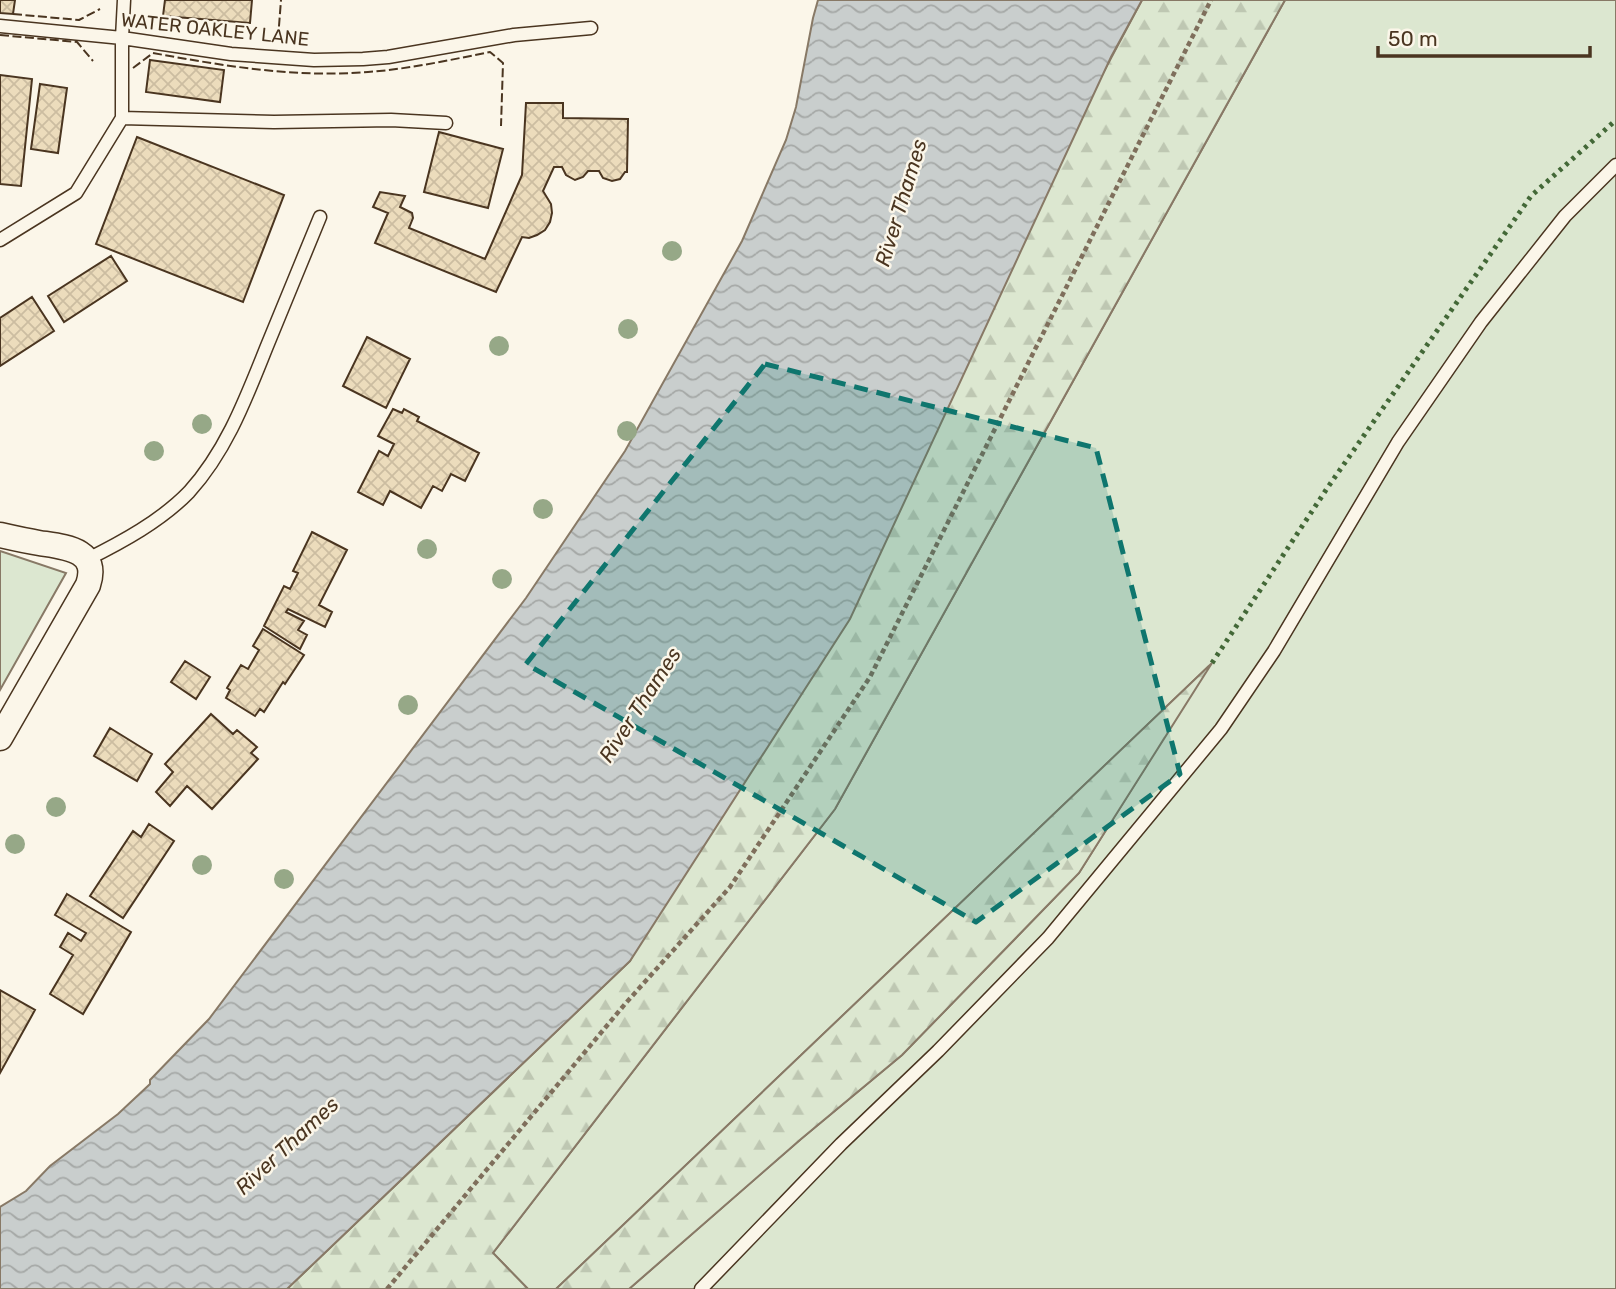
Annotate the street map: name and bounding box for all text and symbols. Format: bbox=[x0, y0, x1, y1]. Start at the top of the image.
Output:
street label: WATER OAKLEY LANE bbox=[120, 8, 310, 51]
scale bar bbox=[1378, 14, 1590, 58]
text: 50 m bbox=[1388, 26, 1438, 51]
water label: River Thames bbox=[869, 136, 932, 270]
water label: River Thames bbox=[593, 642, 686, 767]
water label: River Thames bbox=[230, 1091, 344, 1200]

